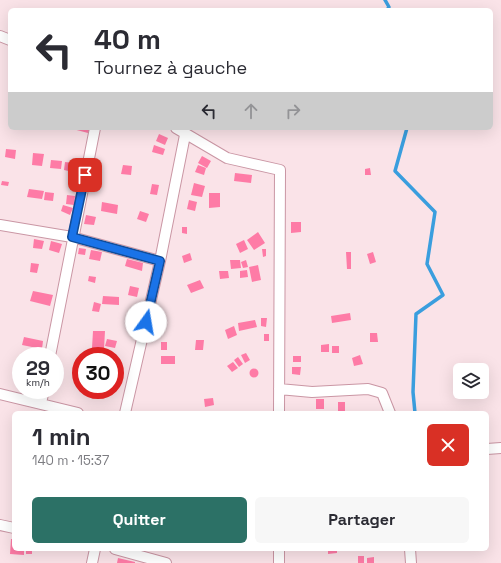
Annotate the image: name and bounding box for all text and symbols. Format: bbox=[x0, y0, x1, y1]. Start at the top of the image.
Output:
text: 40 m bbox=[94, 21, 161, 57]
icon: left bbox=[28, 24, 80, 76]
text: Tournez à gauche bbox=[94, 56, 247, 79]
icon: left bbox=[198, 100, 220, 122]
icon: ahead bbox=[240, 100, 262, 122]
icon: right bbox=[282, 100, 304, 122]
pin bbox=[68, 158, 102, 192]
icon: arrive bbox=[74, 164, 96, 186]
position arrow bbox=[125, 301, 167, 343]
speed limit sign: 30 bbox=[72, 347, 124, 399]
text: 29 bbox=[26, 355, 50, 381]
map controls bbox=[453, 363, 489, 399]
button: layers bbox=[453, 363, 489, 399]
text: km/h bbox=[26, 376, 50, 389]
text: 1 min bbox=[32, 421, 91, 452]
button: close bbox=[427, 424, 469, 466]
text: 140 m · 15:37 bbox=[32, 452, 109, 469]
button: Quitter bbox=[32, 497, 247, 543]
button: Partager bbox=[255, 497, 469, 543]

